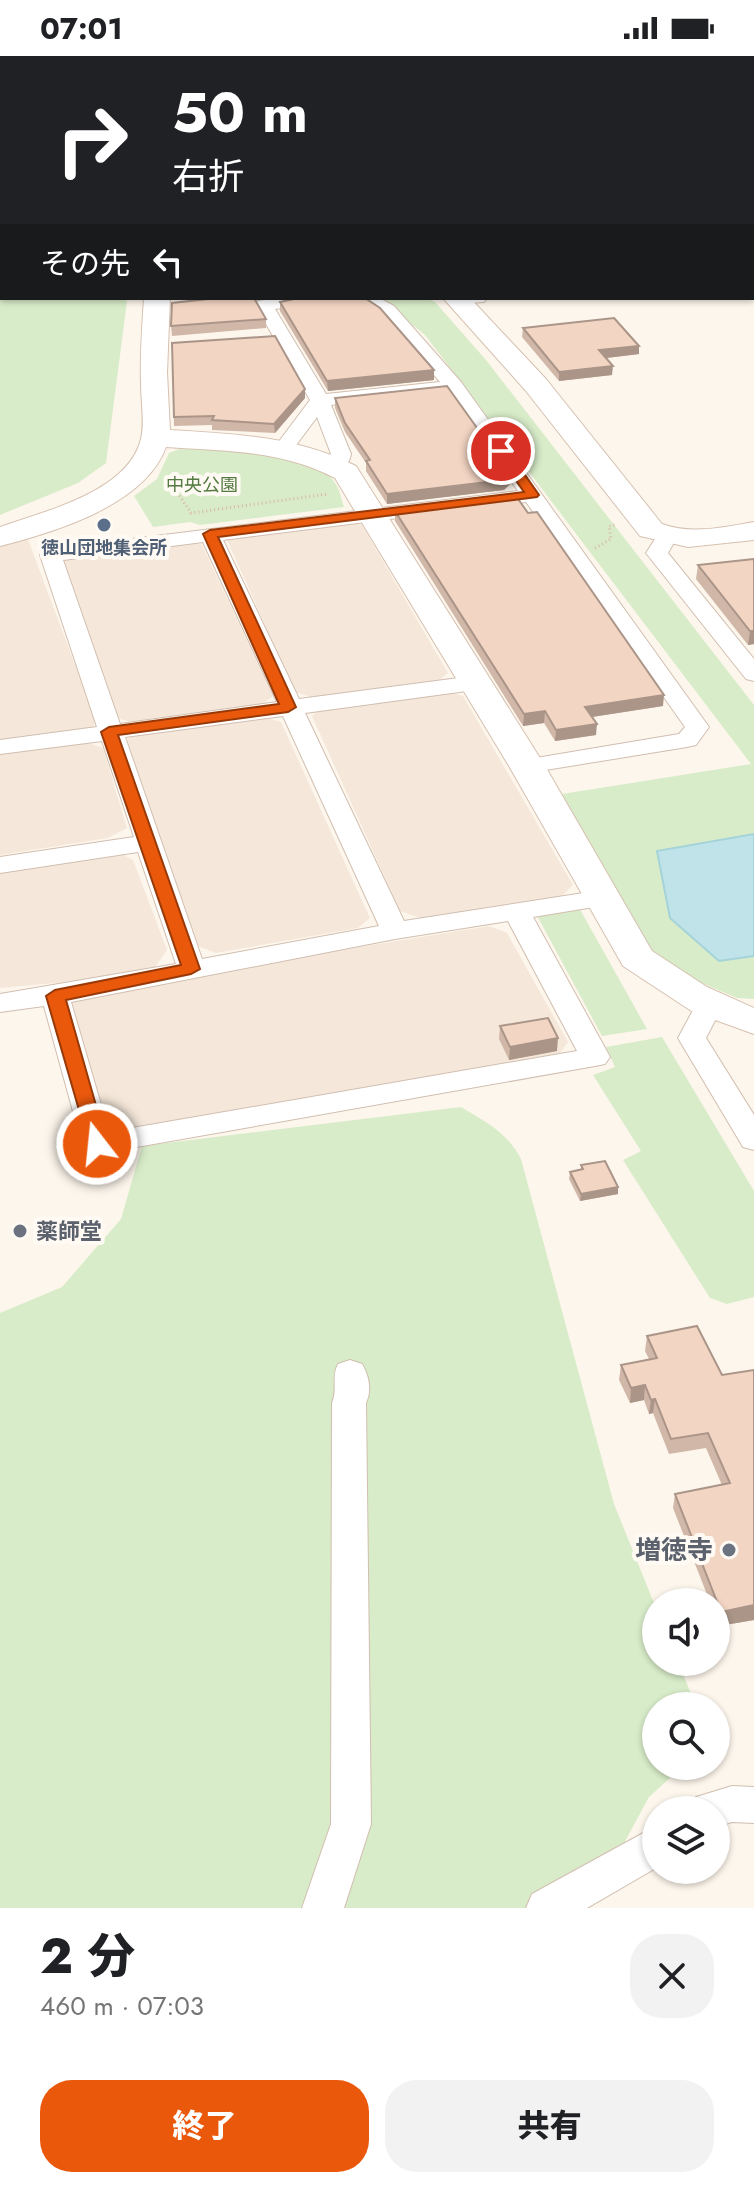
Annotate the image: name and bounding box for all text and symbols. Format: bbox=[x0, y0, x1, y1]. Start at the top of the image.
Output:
text: 07:01 bbox=[40, 7, 123, 50]
text: 50 m bbox=[172, 72, 308, 153]
icon: right bbox=[40, 88, 144, 192]
text: 右折 bbox=[172, 150, 244, 202]
icon: left bbox=[146, 240, 190, 284]
text: その先 bbox=[40, 242, 130, 285]
pin bbox=[467, 417, 535, 485]
icon: arrive bbox=[479, 429, 523, 473]
park label: 中央公園 bbox=[166, 472, 238, 498]
marker: 徳山団地集会所 bbox=[95, 516, 113, 534]
place label: 徳山団地集会所 bbox=[41, 535, 167, 561]
position arrow bbox=[55, 1102, 139, 1186]
place label: 薬師堂 bbox=[36, 1215, 102, 1247]
marker: 薬師堂 bbox=[11, 1222, 29, 1240]
place label: 増徳寺 bbox=[635, 1531, 713, 1569]
marker: 増徳寺 bbox=[720, 1541, 738, 1559]
map controls bbox=[642, 1588, 730, 1884]
button: sound bbox=[642, 1588, 730, 1676]
button: search bbox=[642, 1692, 730, 1780]
button: layers bbox=[642, 1796, 730, 1884]
text: 2 分 bbox=[40, 1922, 135, 1991]
button: close bbox=[630, 1934, 714, 2018]
text: 460 m · 07:03 bbox=[40, 1987, 204, 2025]
button: 終了 bbox=[40, 2080, 369, 2172]
button: 共有 bbox=[385, 2080, 714, 2172]

